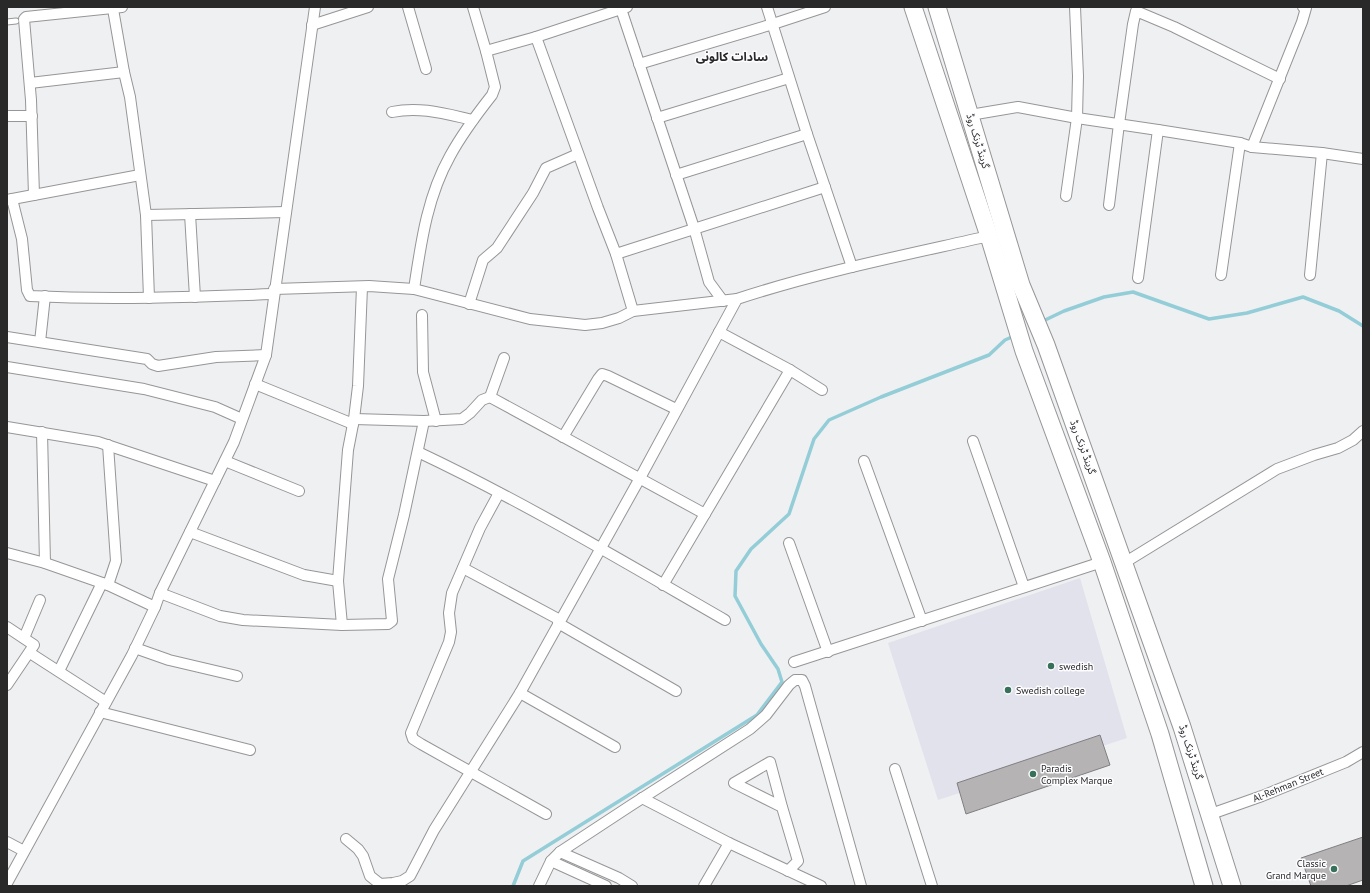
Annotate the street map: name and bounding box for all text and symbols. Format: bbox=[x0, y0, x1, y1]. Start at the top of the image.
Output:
district label: سادات کالونی bbox=[696, 49, 768, 64]
street label: گرینڈ ٹرنک روڈ bbox=[963, 112, 993, 171]
street label: گرینڈ ٹرنک روڈ bbox=[1067, 418, 1099, 477]
place label: swedish bbox=[1059, 660, 1093, 673]
marker: swedish bbox=[1046, 661, 1056, 671]
place label: Swedish college bbox=[1016, 684, 1085, 697]
marker: Swedish college bbox=[1003, 685, 1013, 695]
street label: گرینڈ ٹرنک روڈ bbox=[1176, 723, 1206, 782]
place label: Paradis Complex Marque bbox=[1041, 762, 1113, 787]
street label: Al-Rehman Street bbox=[1251, 765, 1326, 805]
marker: Paradis Complex Marque bbox=[1028, 769, 1038, 779]
place label: Classic Grand Marque bbox=[1266, 857, 1326, 882]
marker: Classic Grand Marque bbox=[1329, 864, 1339, 874]

